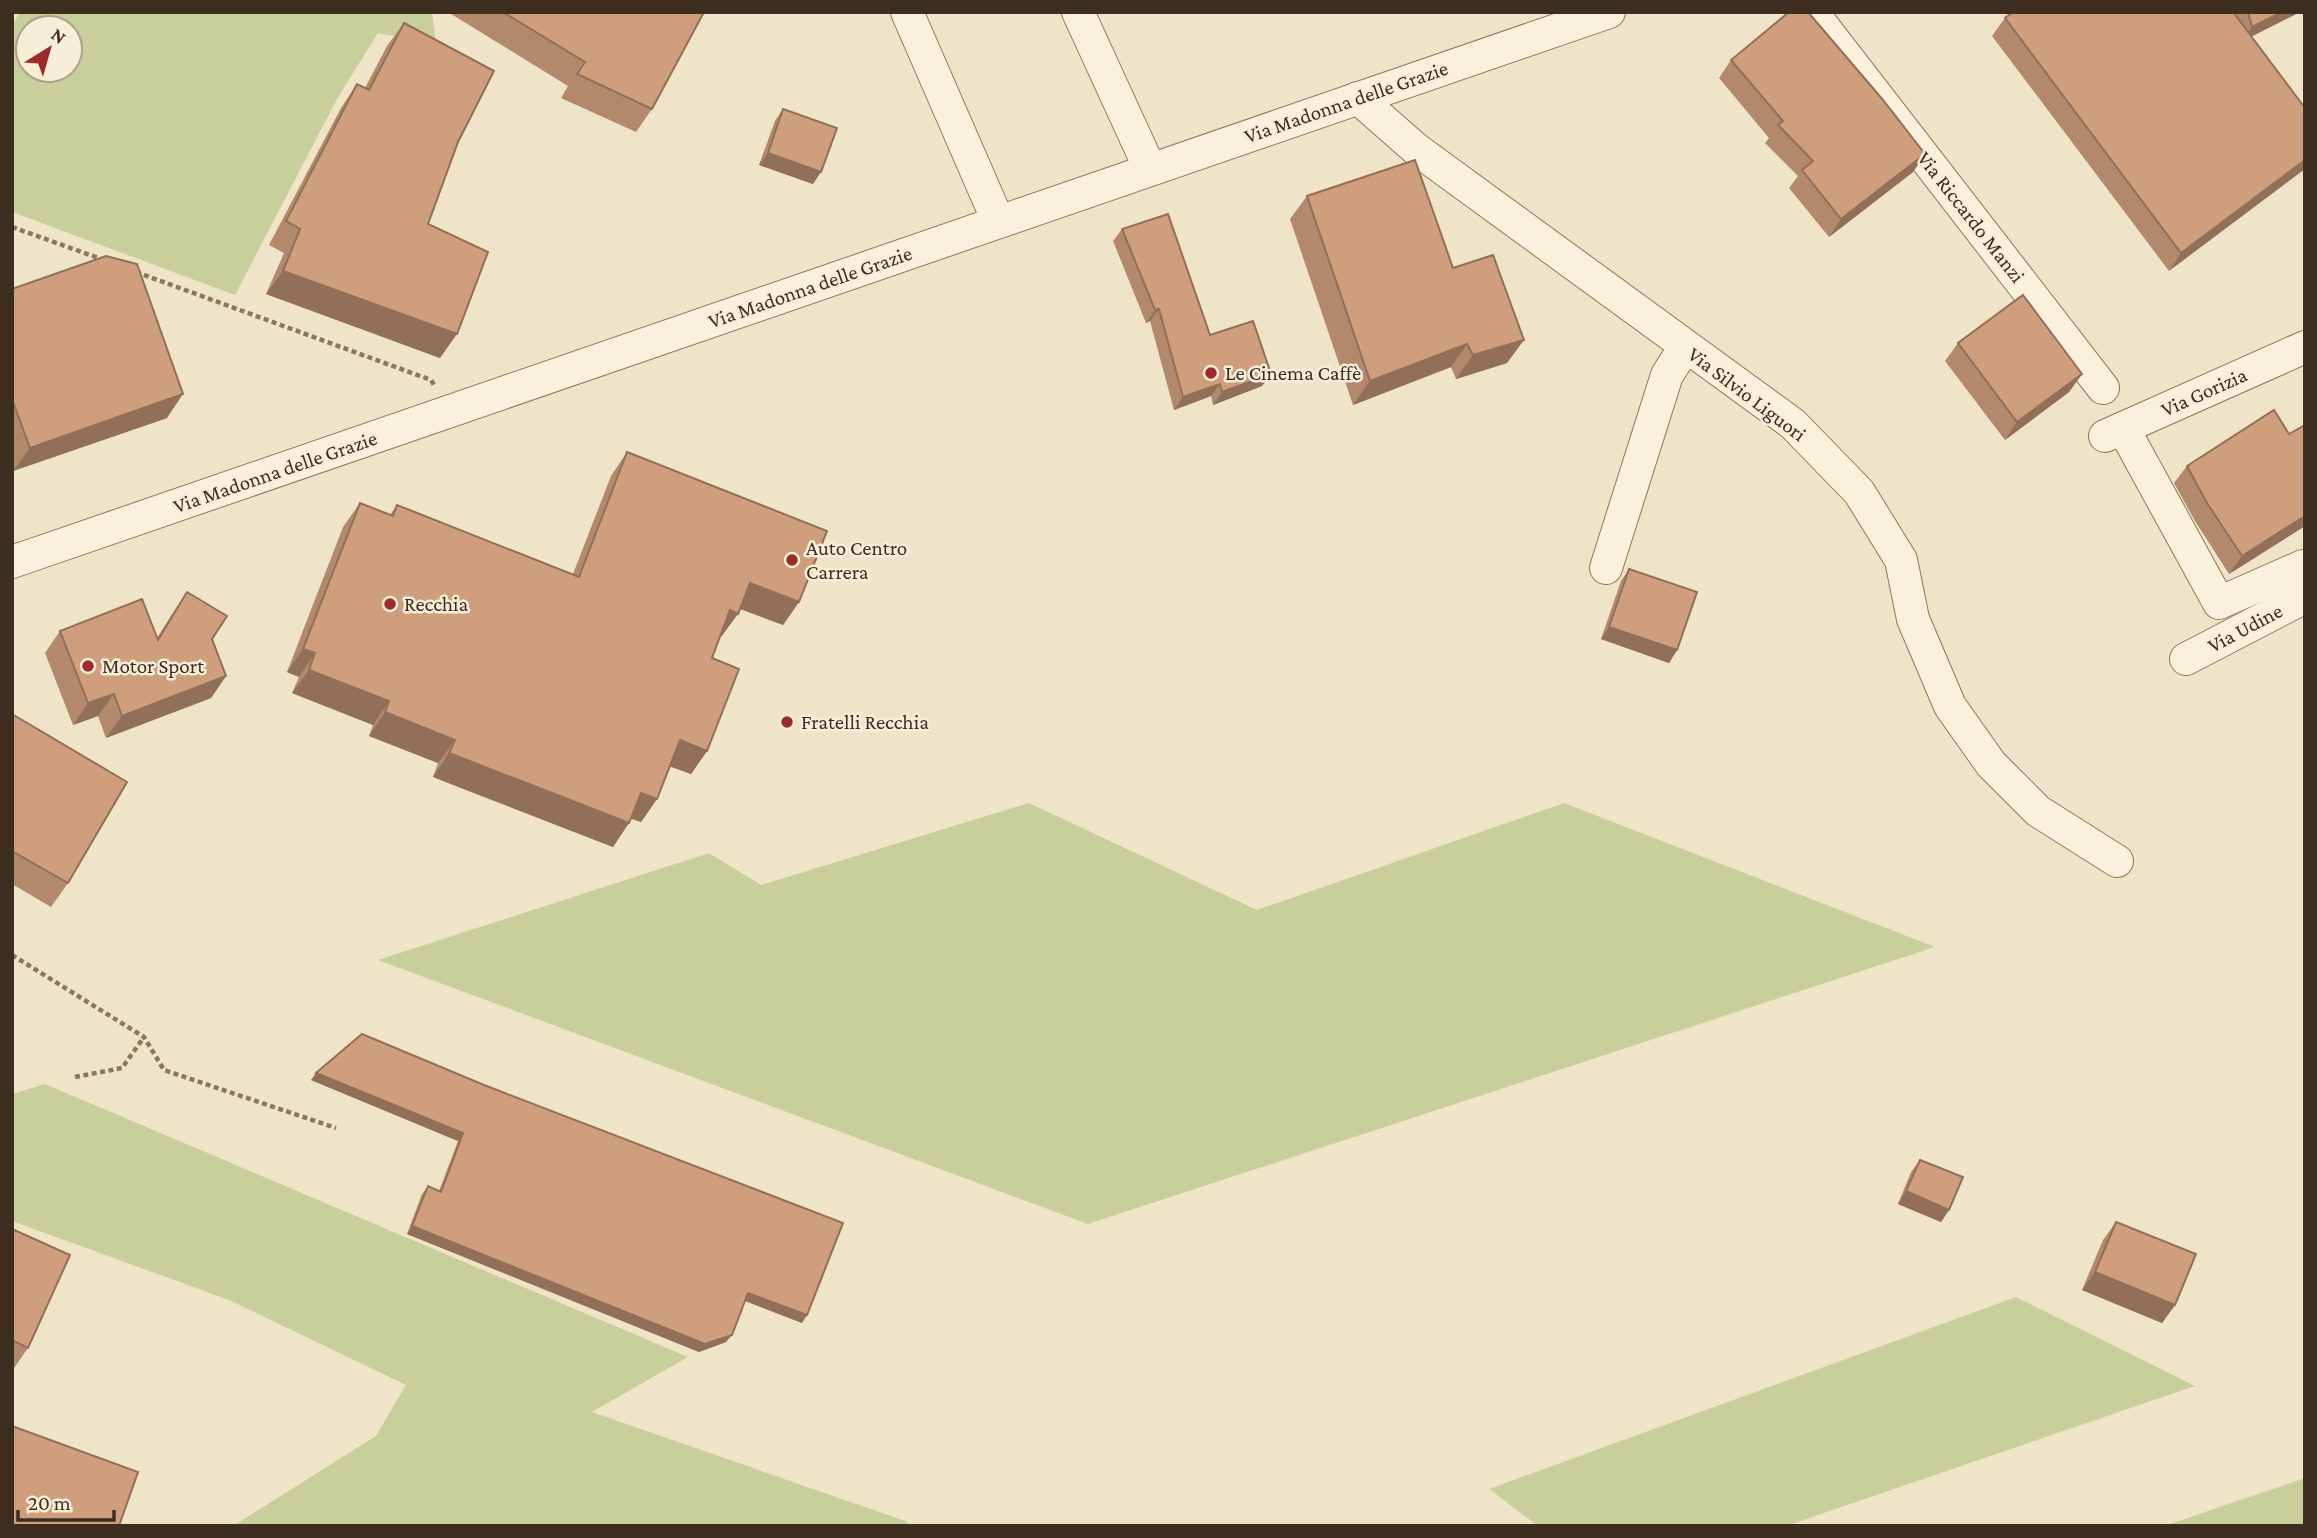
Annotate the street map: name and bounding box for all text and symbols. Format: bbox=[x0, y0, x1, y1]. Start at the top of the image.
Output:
north arrow bbox=[14, 14, 84, 84]
text: N bbox=[47, 24, 70, 48]
street label: Via Madonna delle Grazie bbox=[1241, 56, 1451, 148]
street label: Via Riccardo Manzi bbox=[1912, 146, 2030, 288]
street label: Via Madonna delle Grazie bbox=[705, 241, 915, 333]
street label: Via Silvio Liguori bbox=[1683, 342, 1811, 447]
place label: Le Cinema Caffè bbox=[1225, 361, 1361, 385]
street label: Via Gorizia bbox=[2157, 362, 2251, 422]
marker: Le Cinema Caffè bbox=[1203, 365, 1219, 381]
street label: Via Madonna delle Grazie bbox=[170, 426, 380, 518]
place label: Auto Centro Carrera bbox=[806, 536, 907, 584]
marker: Auto Centro Carrera bbox=[784, 552, 800, 568]
place label: Recchia bbox=[404, 592, 469, 616]
marker: Recchia bbox=[382, 596, 398, 612]
street label: Via Udine bbox=[2204, 598, 2286, 658]
place label: Motor Sport bbox=[102, 654, 205, 678]
marker: Motor Sport bbox=[80, 658, 96, 674]
place label: Fratelli Recchia bbox=[801, 710, 929, 734]
marker: Fratelli Recchia bbox=[779, 714, 795, 730]
scale bar bbox=[18, 1478, 114, 1522]
text: 20 m bbox=[28, 1491, 71, 1515]

